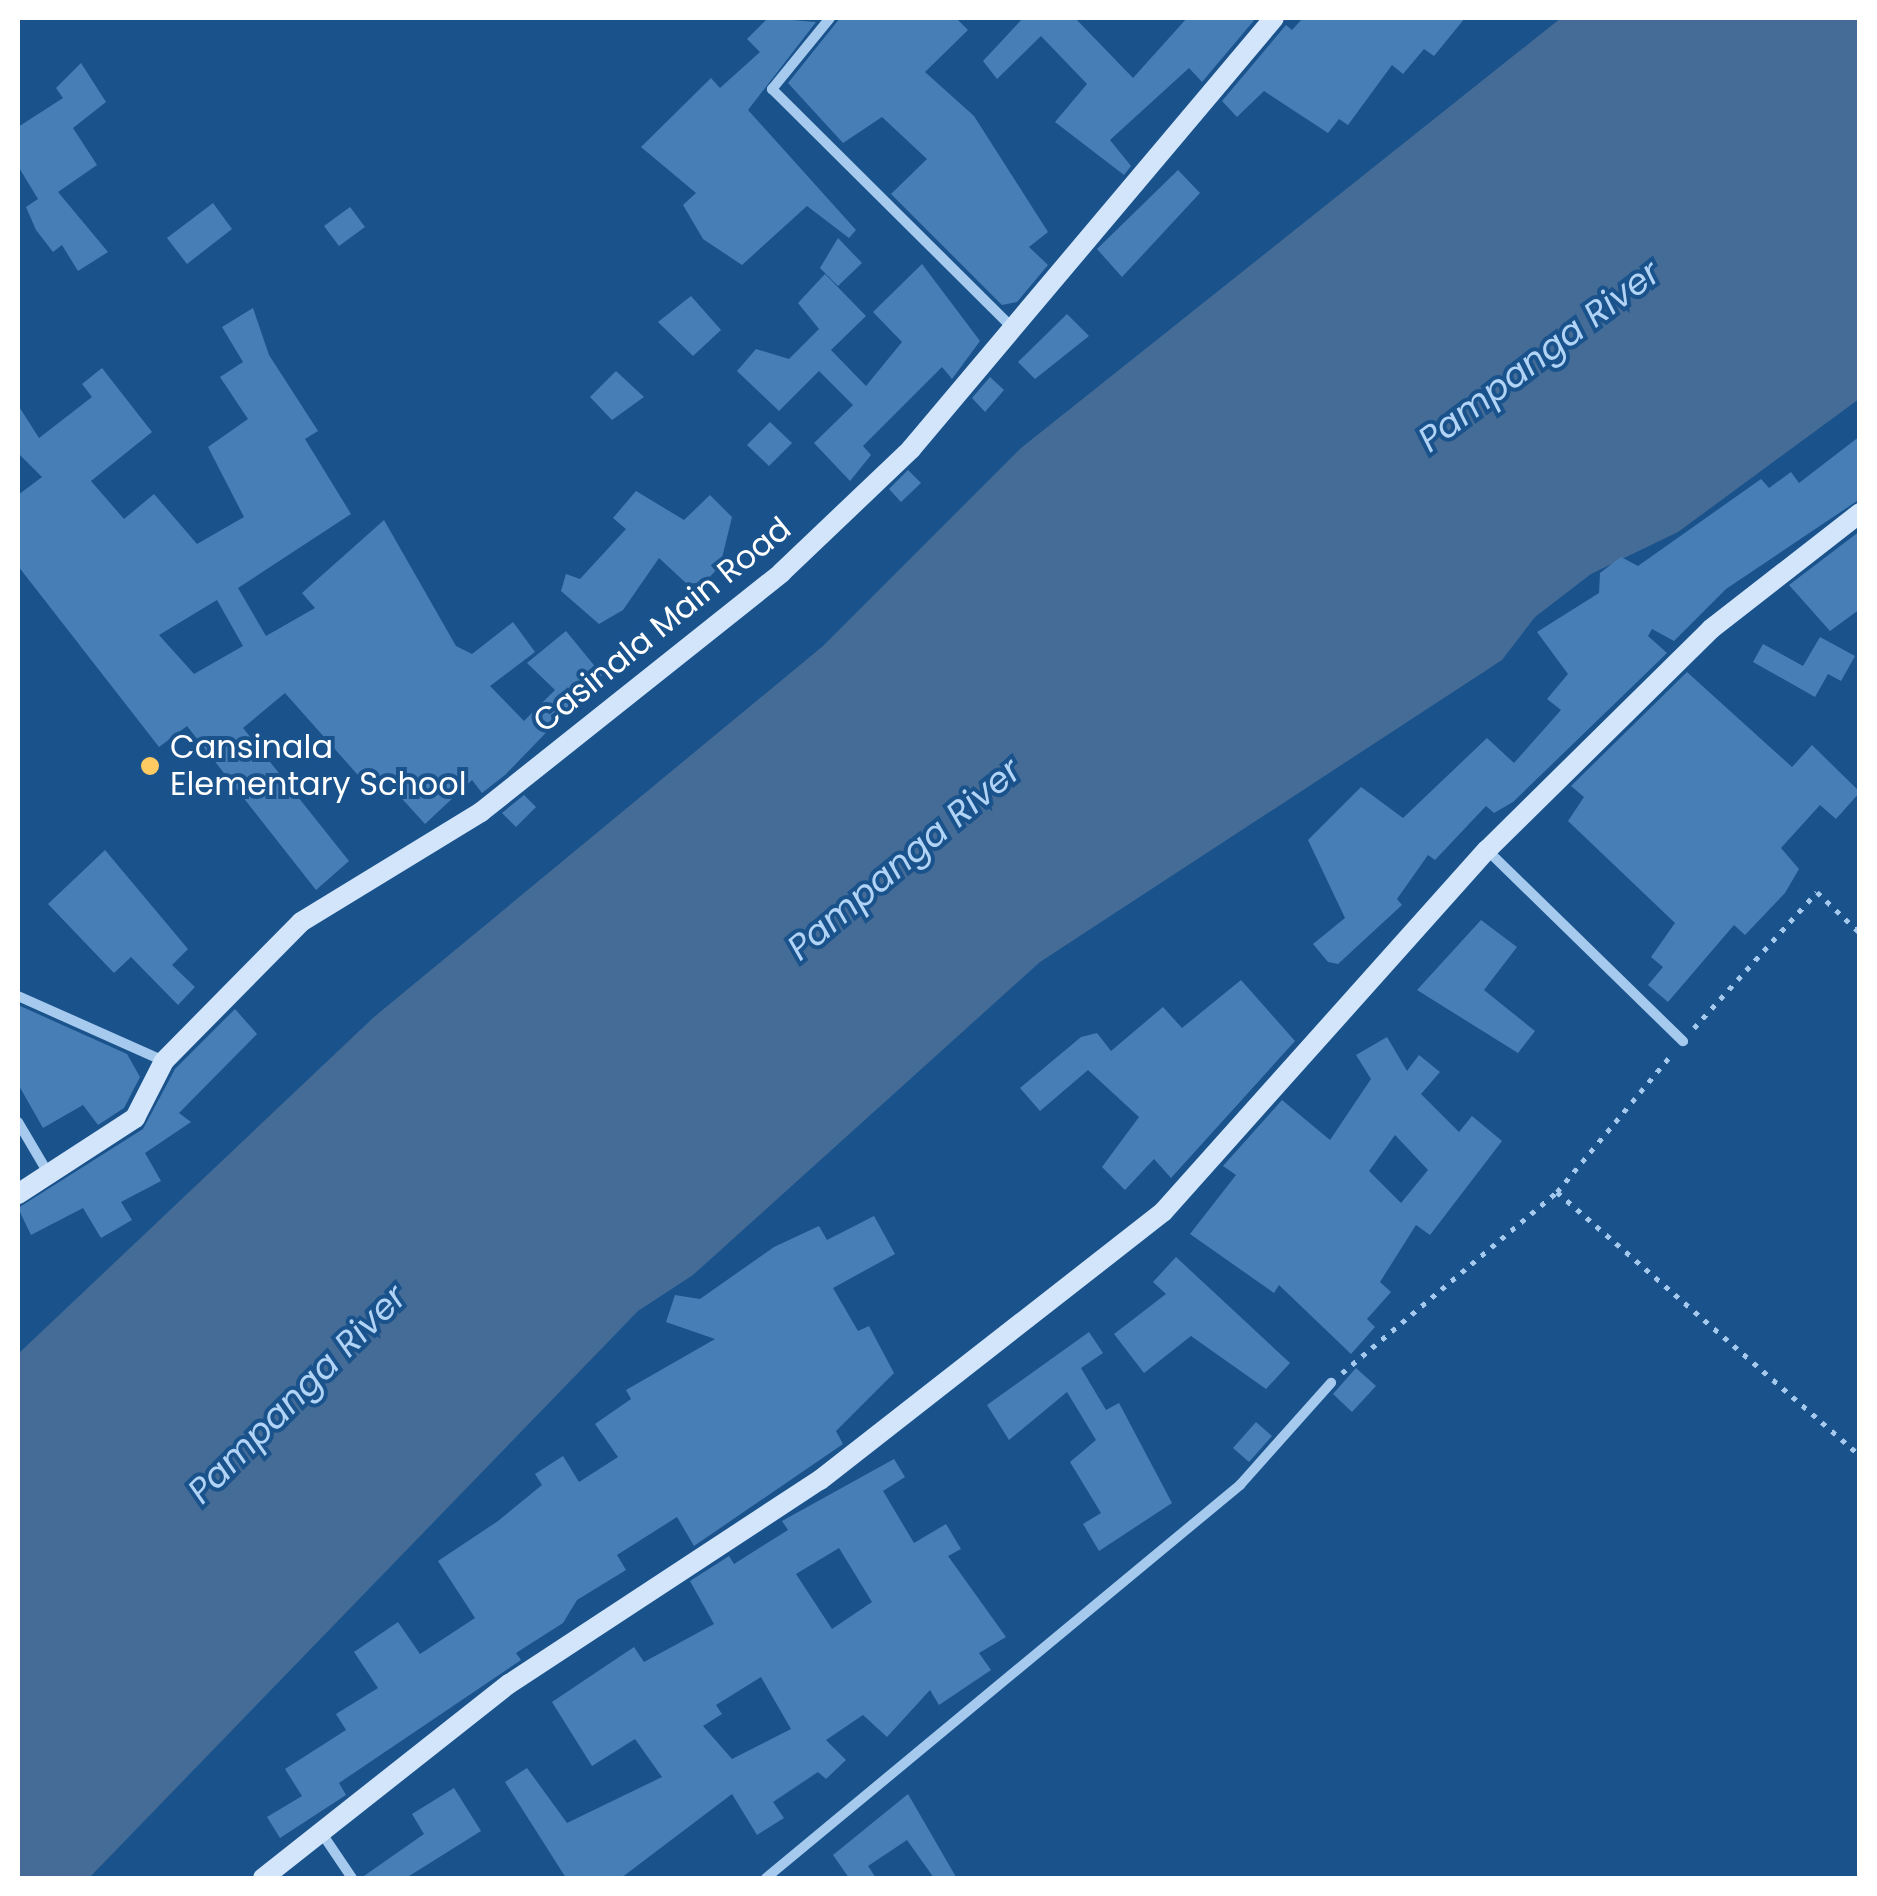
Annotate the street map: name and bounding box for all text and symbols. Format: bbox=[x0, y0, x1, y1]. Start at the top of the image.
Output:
water label: Pampanga River bbox=[1410, 251, 1668, 461]
street label: Casinala Main Road bbox=[525, 509, 799, 741]
place label: Cansinala Elementary School bbox=[170, 729, 467, 804]
water label: Pampanga River bbox=[779, 749, 1029, 969]
marker: Cansinala Elementary School bbox=[139, 755, 161, 777]
water label: Pampanga River bbox=[179, 1276, 415, 1512]

